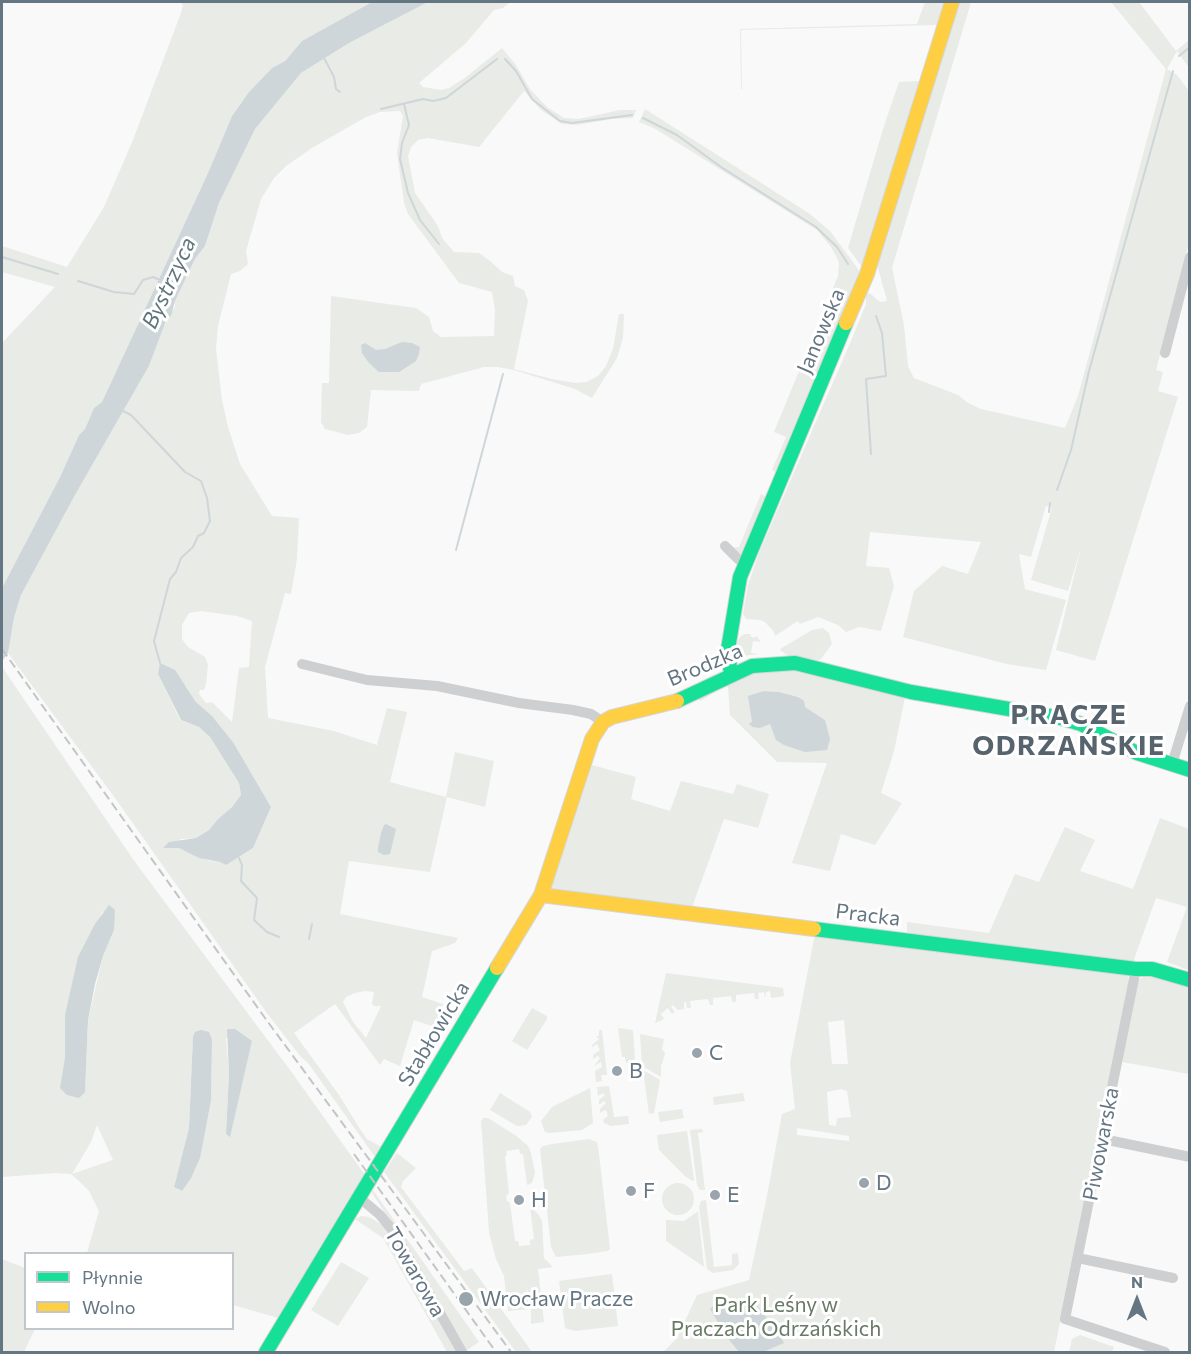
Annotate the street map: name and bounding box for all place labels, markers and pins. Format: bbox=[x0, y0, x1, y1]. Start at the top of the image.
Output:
place label: C bbox=[709, 1040, 723, 1066]
marker: C bbox=[690, 1046, 704, 1060]
place label: B bbox=[629, 1058, 643, 1084]
marker: B bbox=[610, 1064, 624, 1078]
place label: D bbox=[876, 1170, 891, 1196]
marker: D bbox=[857, 1176, 871, 1190]
place label: F bbox=[643, 1178, 655, 1204]
place label: E bbox=[727, 1182, 739, 1208]
marker: F bbox=[624, 1184, 638, 1198]
place label: H bbox=[531, 1187, 547, 1213]
marker: E bbox=[708, 1188, 722, 1202]
marker: H bbox=[512, 1193, 526, 1207]
place label: Wrocław Pracze bbox=[480, 1286, 633, 1312]
marker: Wrocław Pracze bbox=[457, 1290, 475, 1308]

